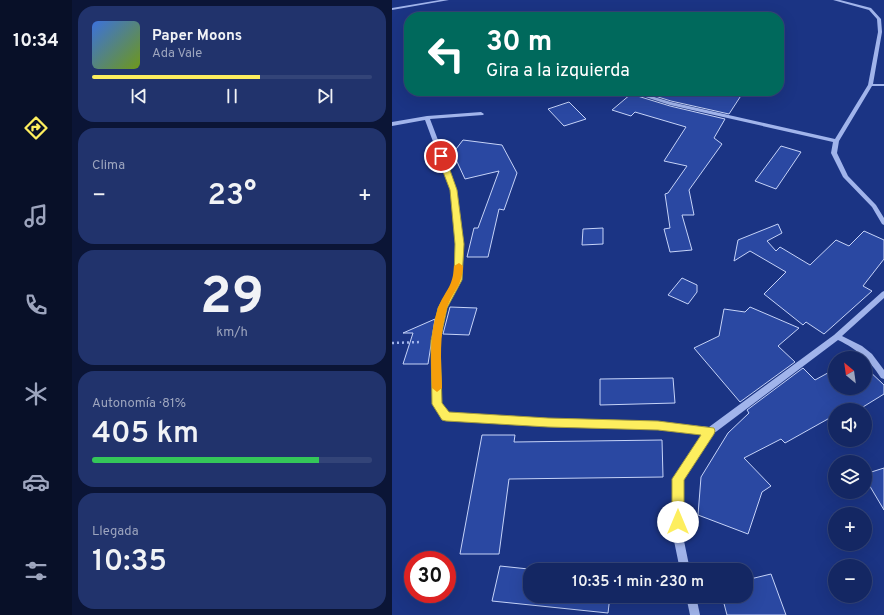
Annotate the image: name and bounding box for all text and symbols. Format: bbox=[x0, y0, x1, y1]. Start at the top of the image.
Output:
text: 30 m bbox=[486, 25, 552, 61]
text: Paper Moons bbox=[152, 27, 242, 46]
icon: left bbox=[420, 28, 472, 80]
text: 10:34 bbox=[13, 30, 59, 53]
text: Ada Vale bbox=[152, 46, 202, 62]
text: Gira a la izquierda bbox=[486, 60, 630, 83]
icon: previous bbox=[128, 85, 150, 107]
icon: pause bbox=[221, 85, 243, 107]
icon: next bbox=[314, 85, 336, 107]
icon: directions bbox=[22, 114, 50, 142]
pin bbox=[424, 139, 458, 173]
icon: arrive bbox=[430, 145, 452, 167]
text: Clima bbox=[92, 158, 125, 174]
text: 23° bbox=[208, 178, 256, 215]
text: − bbox=[92, 183, 106, 210]
text: + bbox=[358, 183, 372, 210]
icon: music bbox=[22, 202, 50, 230]
text: 29 bbox=[200, 266, 264, 332]
icon: phone bbox=[22, 291, 50, 319]
text: km/h bbox=[216, 325, 248, 341]
north arrow bbox=[828, 351, 872, 395]
map controls bbox=[828, 351, 872, 603]
icon: climate bbox=[22, 380, 50, 408]
text: Autonomía · 81% bbox=[92, 396, 186, 412]
button: sound bbox=[828, 403, 872, 447]
text: 405 km bbox=[92, 416, 199, 453]
button: layers bbox=[828, 455, 872, 499]
icon: car bbox=[22, 468, 50, 496]
position arrow bbox=[657, 501, 699, 543]
button: + bbox=[828, 507, 872, 551]
text: Llegada bbox=[92, 524, 139, 540]
text: 10:35 bbox=[92, 544, 167, 581]
speed limit sign: 30 bbox=[404, 551, 456, 603]
icon: filters bbox=[22, 557, 50, 585]
button: − bbox=[828, 559, 872, 603]
text: 10:35 · 1 min · 230 m bbox=[572, 573, 704, 592]

